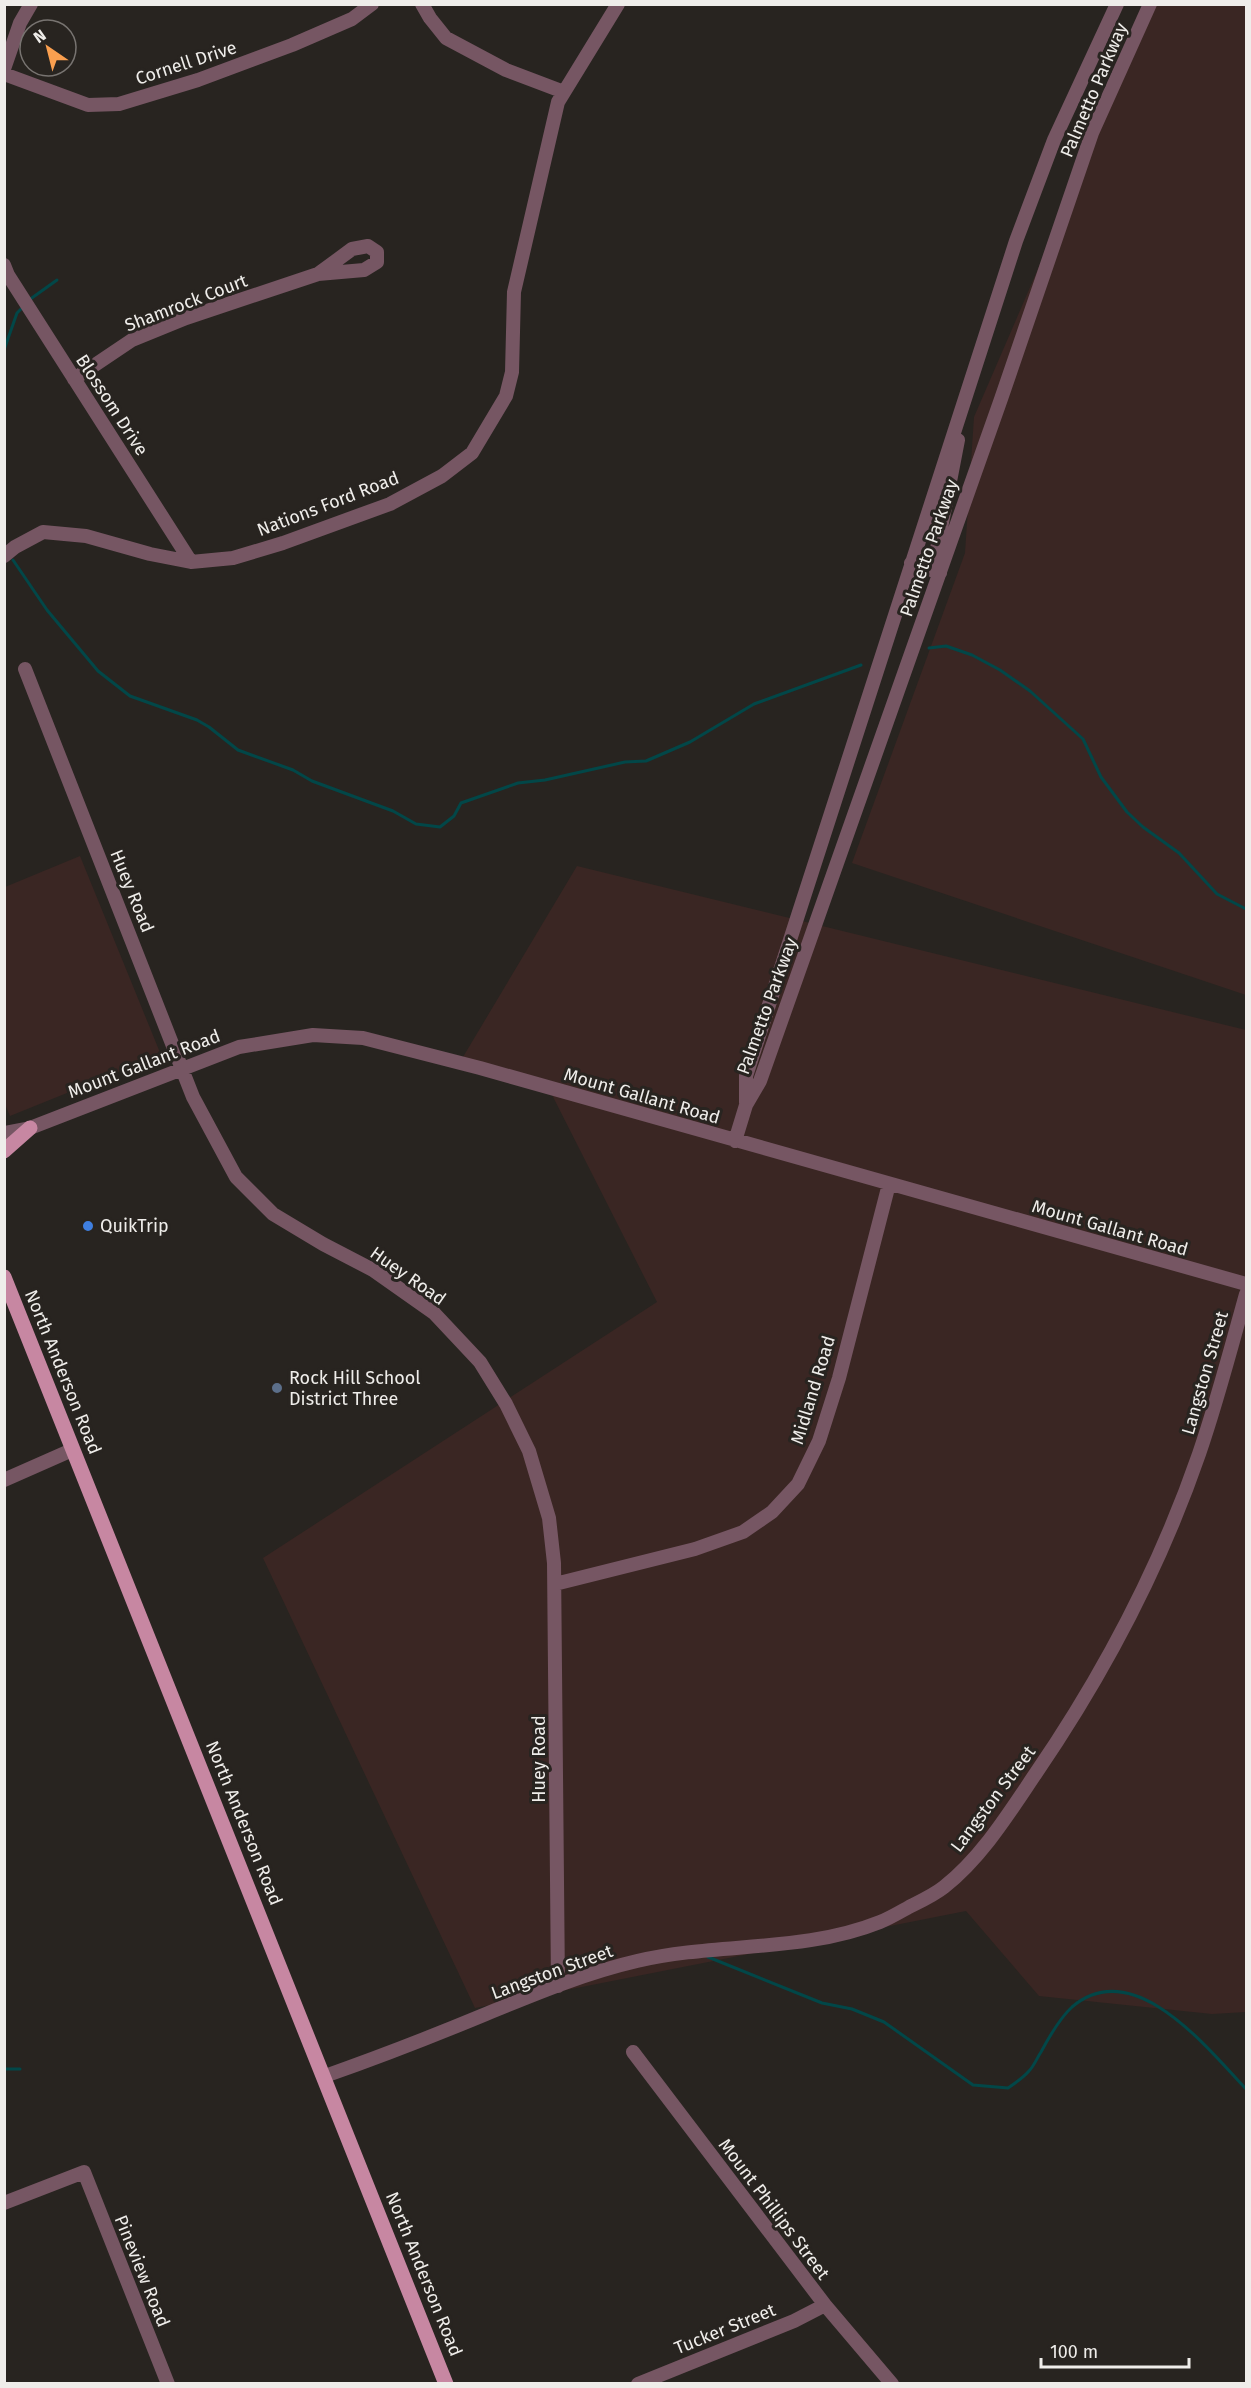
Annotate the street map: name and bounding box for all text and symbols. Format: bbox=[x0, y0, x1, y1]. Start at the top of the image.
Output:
north arrow bbox=[18, 18, 78, 78]
street label: Palmetto Parkway bbox=[1056, 19, 1132, 161]
text: N bbox=[30, 25, 49, 47]
street label: Cornell Drive bbox=[133, 36, 239, 90]
street label: Shamrock Court bbox=[122, 269, 251, 336]
street label: Blossom Drive bbox=[71, 350, 153, 460]
street label: Nations Ford Road bbox=[254, 467, 402, 541]
street label: Palmetto Parkway bbox=[895, 476, 963, 620]
street label: Huey Road bbox=[105, 846, 159, 936]
street label: Palmetto Parkway bbox=[732, 934, 802, 1077]
street label: Mount Gallant Road bbox=[65, 1025, 223, 1103]
street label: Mount Gallant Road bbox=[561, 1063, 723, 1129]
street label: Mount Gallant Road bbox=[1029, 1195, 1191, 1261]
place label: QuikTrip bbox=[100, 1215, 169, 1237]
marker: QuikTrip bbox=[81, 1219, 95, 1233]
street label: Huey Road bbox=[366, 1242, 450, 1310]
street label: North Anderson Road bbox=[20, 1287, 106, 1457]
street label: Langston Street bbox=[1177, 1308, 1233, 1437]
street label: Midland Road bbox=[786, 1333, 840, 1447]
place label: Rock Hill School District Three bbox=[289, 1367, 421, 1410]
marker: Rock Hill School District Three bbox=[270, 1381, 284, 1395]
street label: Huey Road bbox=[528, 1715, 550, 1803]
street label: North Anderson Road bbox=[201, 1738, 287, 1908]
street label: Langston Street bbox=[946, 1741, 1040, 1857]
street label: Langston Street bbox=[488, 1940, 616, 2004]
street label: Mount Phillips Street bbox=[714, 2134, 834, 2284]
street label: North Anderson Road bbox=[381, 2189, 467, 2359]
street label: Pineview Road bbox=[110, 2212, 174, 2330]
street label: Tucker Street bbox=[671, 2299, 779, 2359]
scale bar bbox=[1041, 2331, 1190, 2369]
text: 100 m bbox=[1050, 2341, 1098, 2363]

